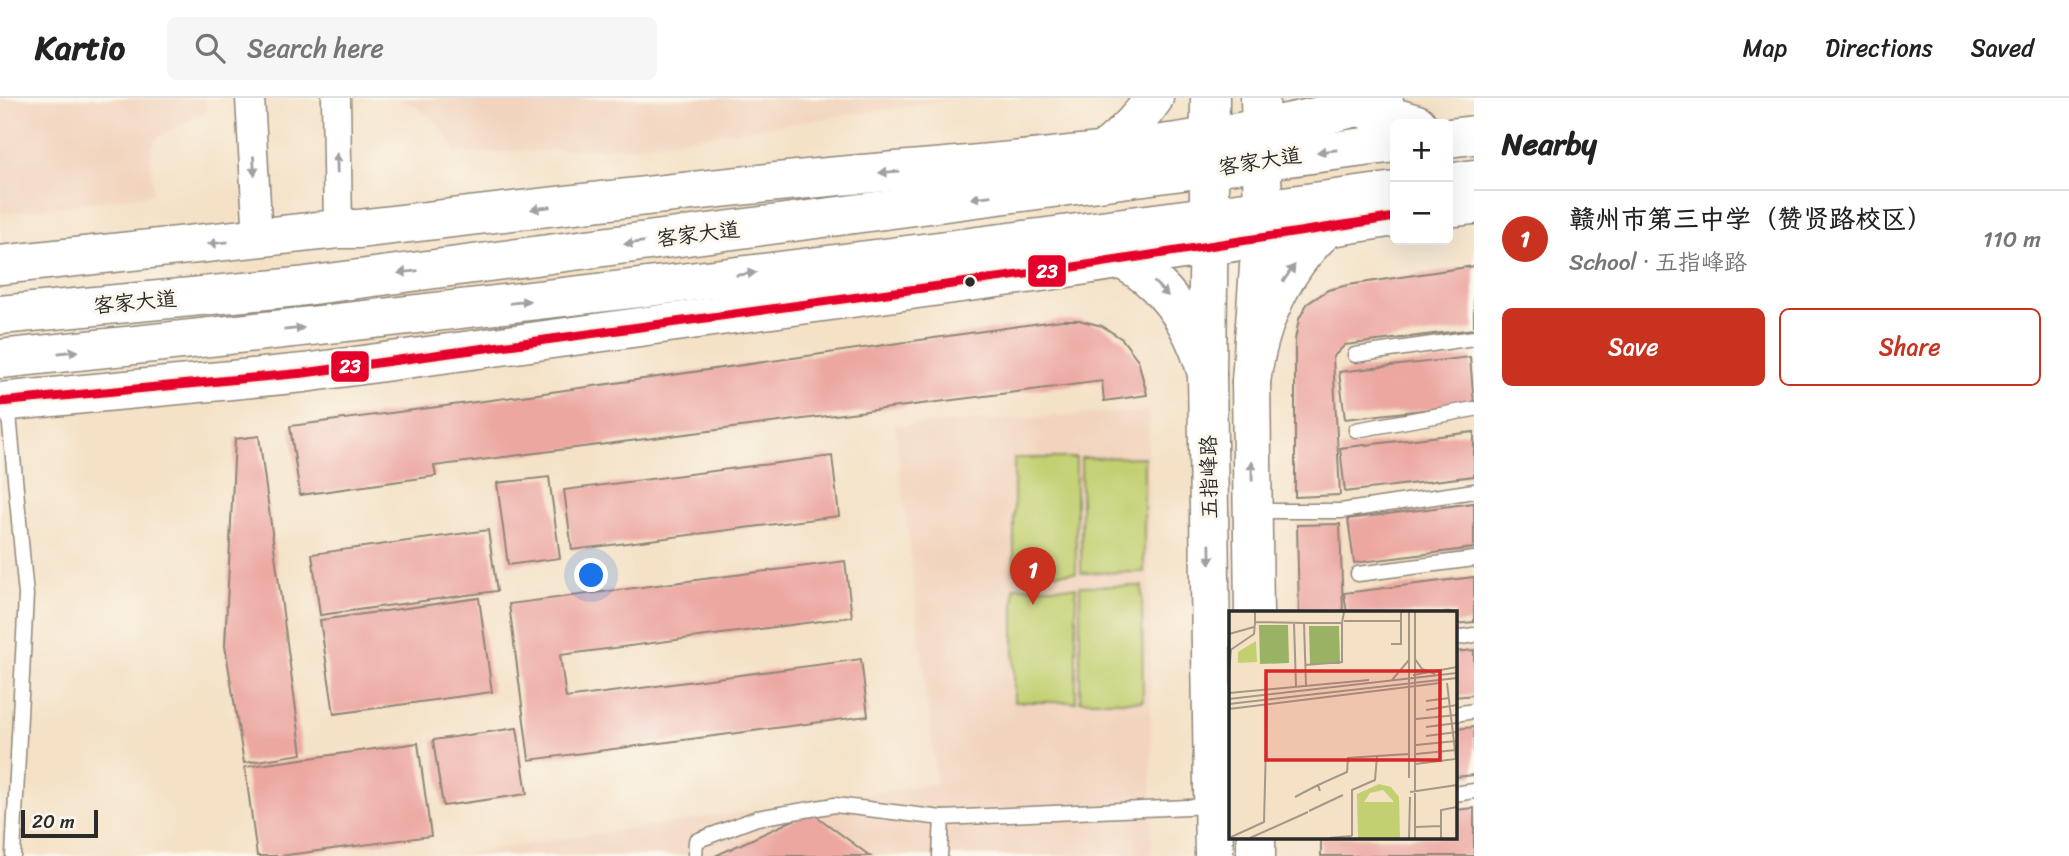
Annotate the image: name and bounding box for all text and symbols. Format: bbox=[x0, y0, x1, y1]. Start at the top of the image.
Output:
search box bbox=[167, 17, 657, 80]
text: Kartio bbox=[35, 19, 125, 77]
text: Search here bbox=[247, 25, 384, 71]
text: Map bbox=[1743, 27, 1787, 69]
text: Directions bbox=[1825, 27, 1933, 69]
text: Saved bbox=[1971, 27, 2034, 69]
icon: search bbox=[191, 29, 229, 67]
text: Nearby bbox=[1502, 117, 1597, 171]
map controls bbox=[1390, 119, 1453, 245]
button: + bbox=[1390, 119, 1453, 182]
street label: 客家大道 bbox=[1216, 136, 1304, 186]
one-way arrow bbox=[1316, 146, 1338, 157]
one-way arrow bbox=[331, 152, 343, 174]
one-way arrow bbox=[248, 155, 259, 177]
one-way arrow bbox=[878, 167, 900, 178]
button: − bbox=[1390, 182, 1453, 245]
one-way arrow bbox=[969, 192, 991, 203]
text: 赣州市第三中学（赞贤路校区） bbox=[1569, 196, 1933, 242]
one-way arrow bbox=[530, 202, 552, 213]
street label: 客家大道 bbox=[654, 210, 742, 258]
text: 1 bbox=[1520, 219, 1530, 260]
text: 110 m bbox=[1983, 219, 2041, 260]
one-way arrow bbox=[622, 237, 644, 248]
one-way arrow bbox=[206, 238, 228, 249]
text: School · 五指峰路 bbox=[1569, 242, 1747, 283]
line badge: 23 bbox=[1027, 254, 1067, 288]
text: 23 bbox=[1035, 255, 1058, 288]
one-way arrow bbox=[1282, 264, 1296, 282]
one-way arrow bbox=[397, 267, 419, 278]
one-way arrow bbox=[735, 269, 757, 280]
unlabelled marker bbox=[963, 275, 977, 289]
street label: 客家大道 bbox=[92, 279, 178, 325]
one-way arrow bbox=[1152, 281, 1169, 298]
one-way arrow bbox=[509, 296, 531, 307]
button: Save bbox=[1502, 308, 1765, 386]
button: Share bbox=[1779, 308, 2041, 386]
one-way arrow bbox=[283, 323, 305, 334]
one-way arrow bbox=[57, 346, 79, 357]
line badge: 23 bbox=[330, 350, 370, 383]
text: 23 bbox=[338, 350, 361, 383]
street label: 五指峰路 bbox=[1189, 435, 1229, 519]
one-way arrow bbox=[1246, 460, 1258, 482]
one-way arrow bbox=[1204, 543, 1216, 565]
pin: 1 bbox=[1010, 547, 1056, 605]
your location bbox=[574, 558, 608, 592]
inset map bbox=[1229, 611, 1456, 838]
text: 20 m bbox=[32, 805, 75, 838]
scale bar bbox=[21, 807, 98, 839]

